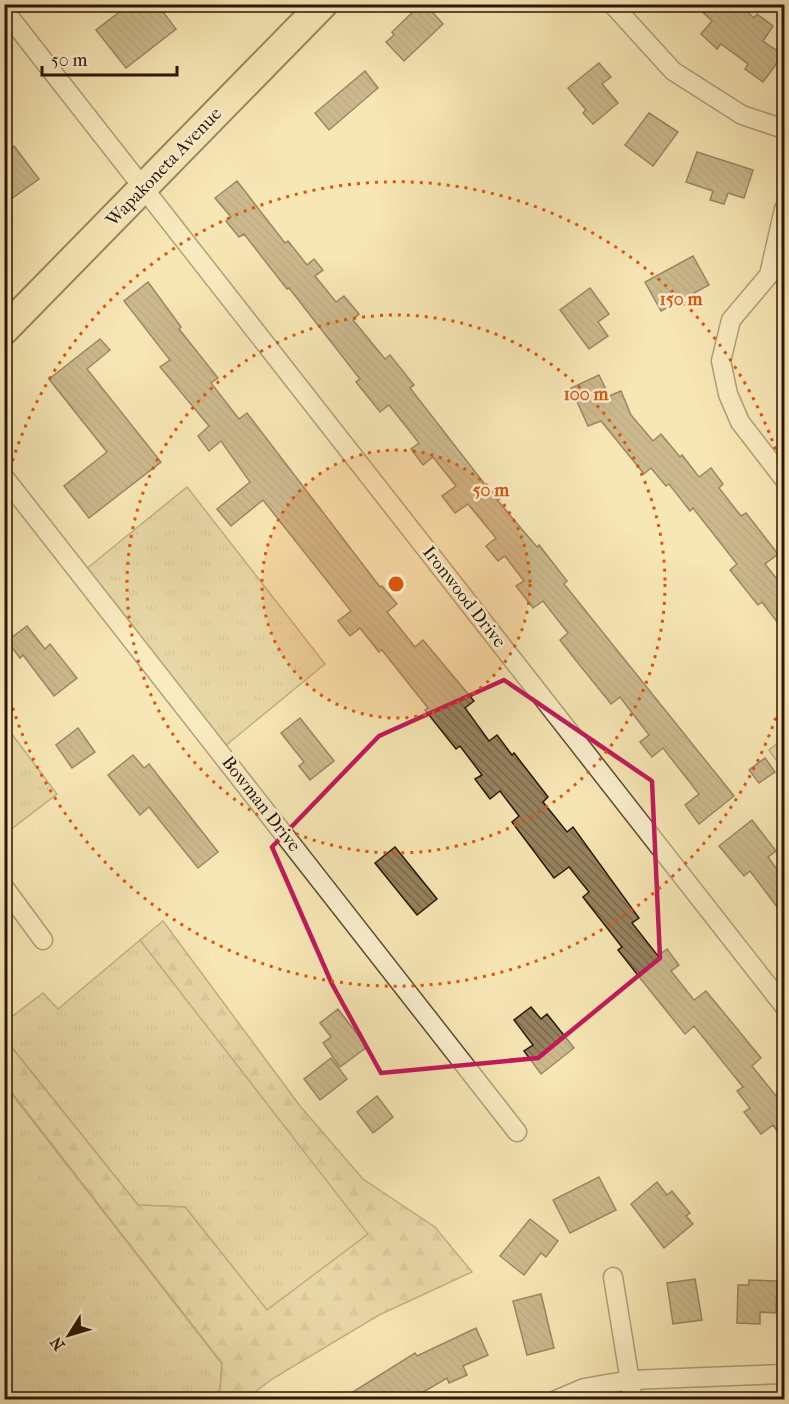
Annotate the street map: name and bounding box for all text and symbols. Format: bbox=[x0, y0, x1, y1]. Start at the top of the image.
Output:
scale bar bbox=[42, 39, 177, 77]
text: 50 m bbox=[51, 50, 88, 71]
street label: Wapakoneta Avenue bbox=[101, 103, 226, 231]
text: 150 m bbox=[660, 289, 703, 310]
text: 100 m bbox=[563, 384, 610, 405]
text: 50 m bbox=[473, 480, 510, 501]
street label: Ironwood Drive bbox=[418, 542, 510, 652]
centre of rings bbox=[386, 574, 406, 594]
street label: Bowman Drive bbox=[217, 752, 305, 856]
north arrow bbox=[39, 1305, 99, 1365]
text: N bbox=[46, 1332, 69, 1354]

